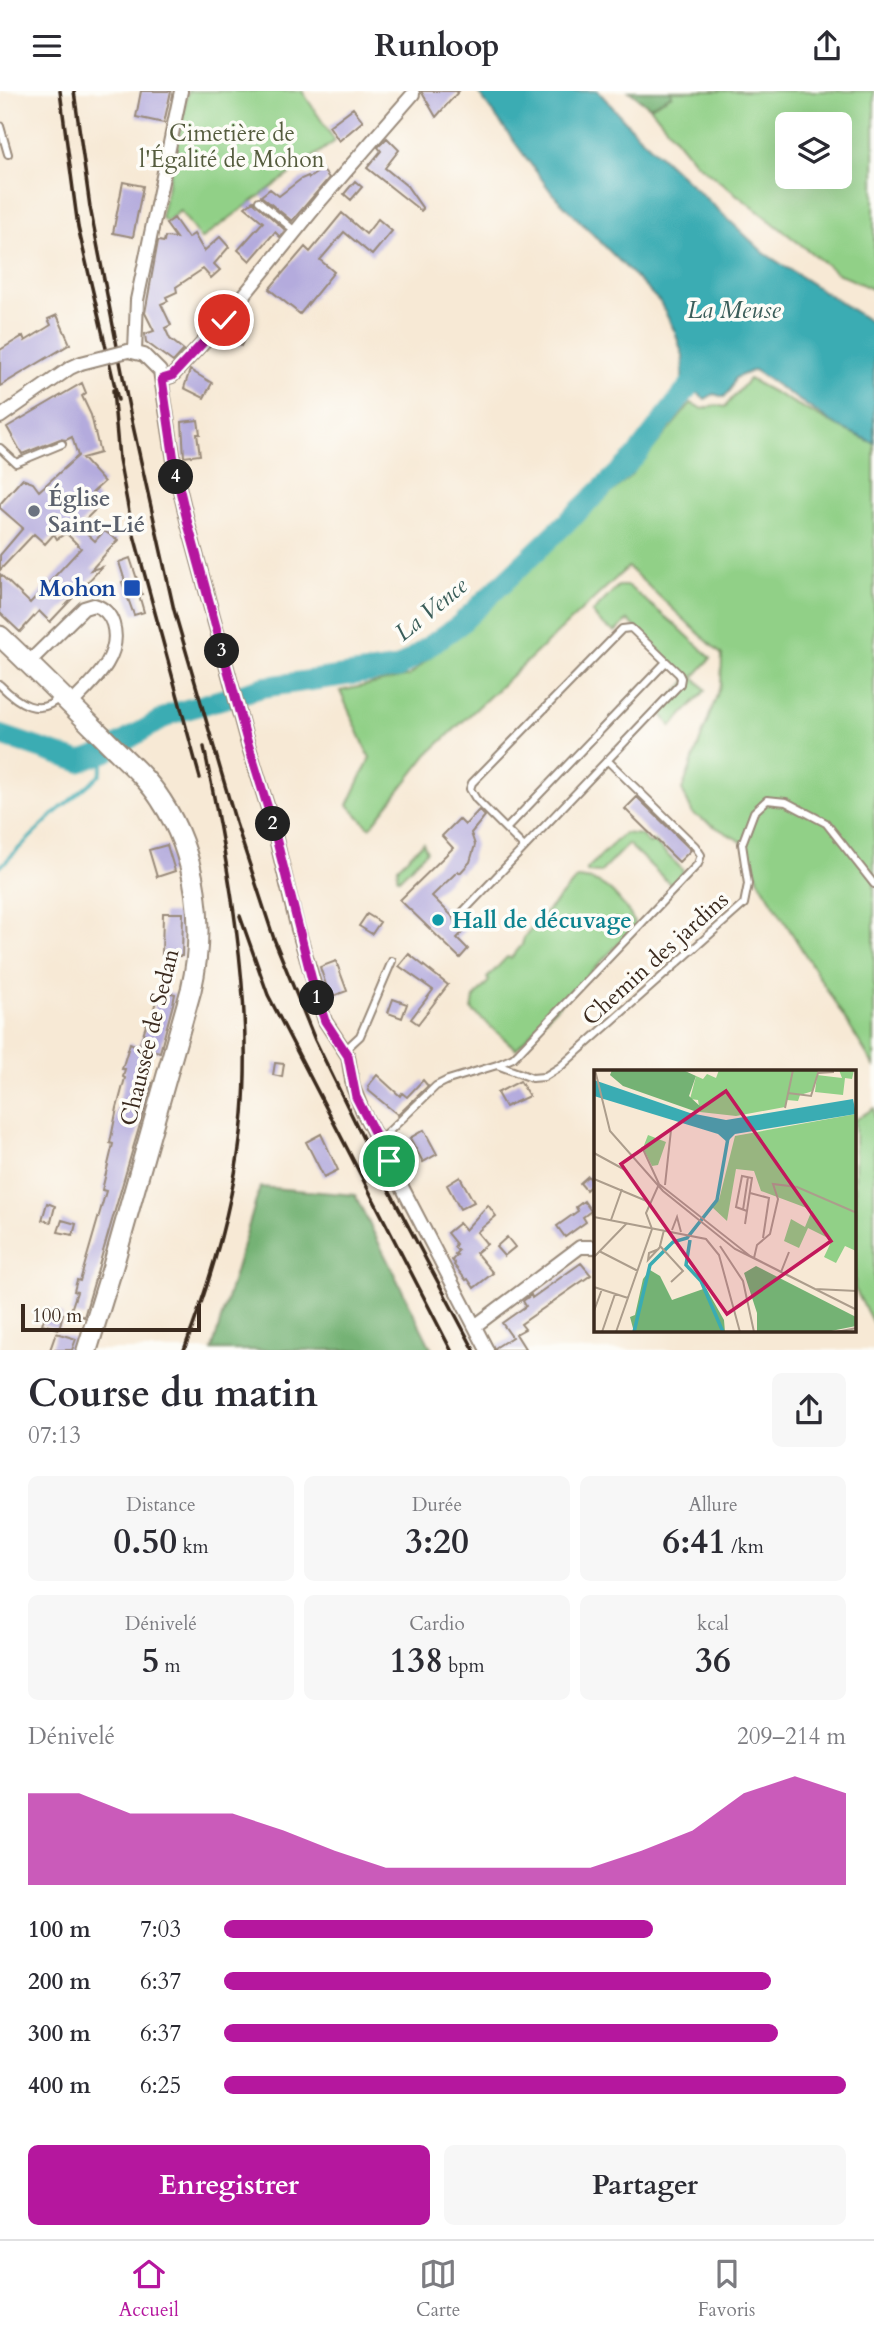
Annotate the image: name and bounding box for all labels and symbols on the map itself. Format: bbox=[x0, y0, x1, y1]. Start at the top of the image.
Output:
park label: Cimetière de l'Égalité de Mohon bbox=[139, 118, 325, 175]
pin bbox=[194, 290, 254, 350]
water label: La Meuse bbox=[687, 294, 782, 327]
pin: 4 bbox=[158, 459, 194, 495]
place label: Église Saint-Lié bbox=[48, 483, 145, 540]
marker: Église Saint-Lié bbox=[26, 503, 42, 519]
water label: La Vence bbox=[388, 569, 475, 649]
place label: Mohon bbox=[39, 573, 116, 604]
marker: Mohon bbox=[122, 578, 142, 598]
pin: 3 bbox=[204, 633, 240, 669]
pin: 2 bbox=[256, 807, 290, 841]
street label: Chemin des jardins bbox=[576, 884, 735, 1032]
place label: Hall de décuvage bbox=[452, 905, 632, 936]
marker: Hall de décuvage bbox=[430, 912, 446, 928]
street label: Chaussée de Sedan bbox=[113, 945, 186, 1129]
pin: 1 bbox=[300, 981, 334, 1016]
inset map bbox=[594, 1070, 856, 1332]
pin bbox=[359, 1131, 419, 1191]
scale bar bbox=[21, 1301, 201, 1333]

